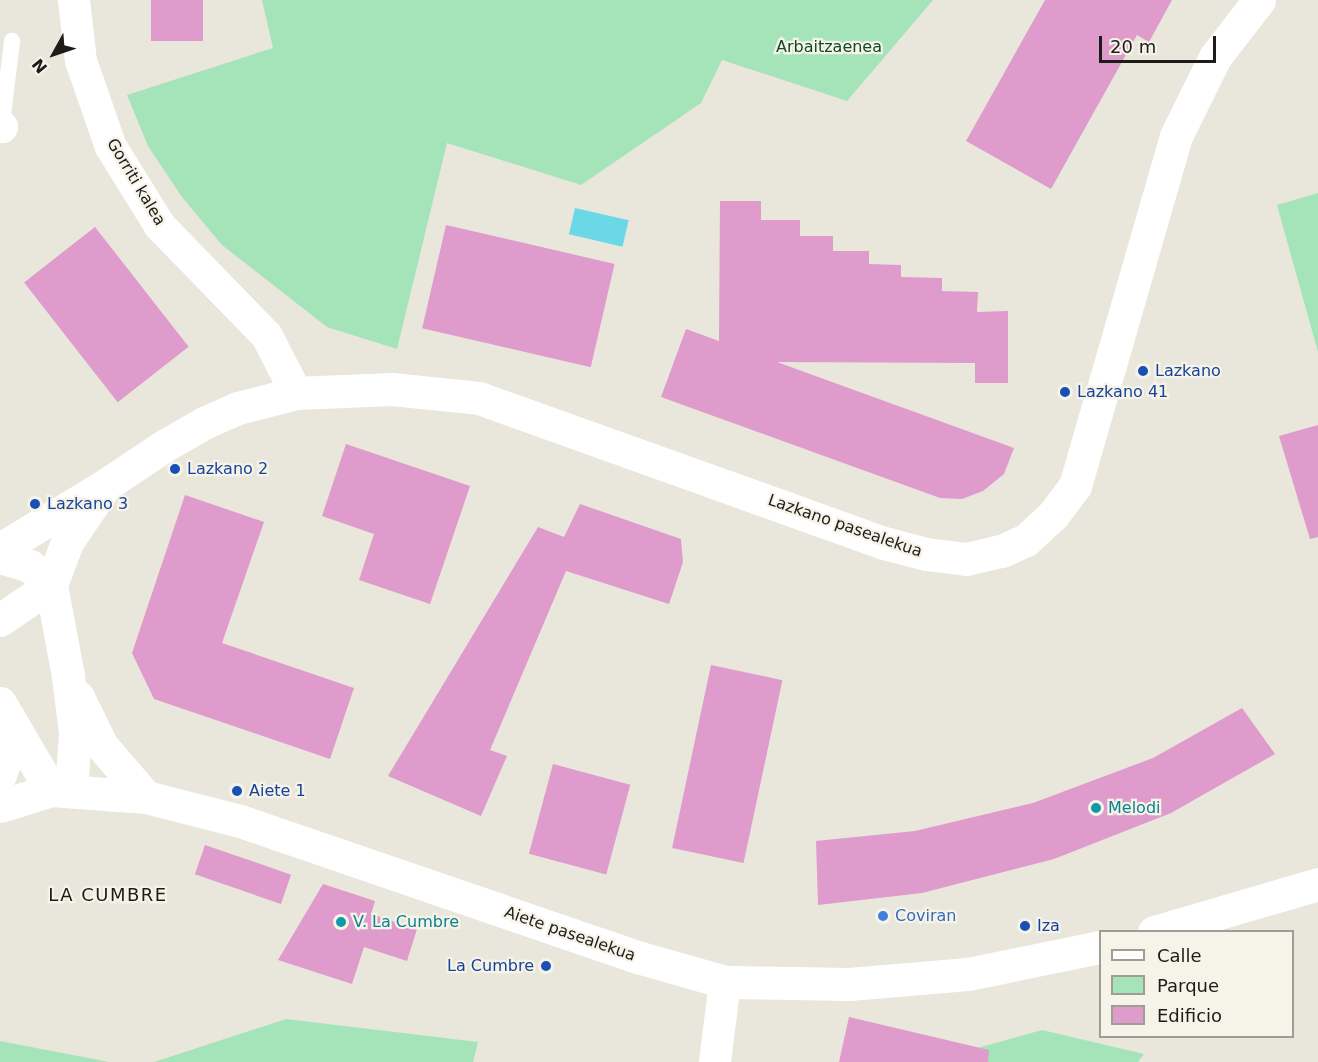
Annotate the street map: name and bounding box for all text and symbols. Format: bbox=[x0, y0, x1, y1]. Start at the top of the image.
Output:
north arrow bbox=[24, 24, 84, 84]
scale bar bbox=[1102, 24, 1219, 62]
text: 20 m bbox=[1110, 36, 1156, 57]
park label: Arbaitzaenea bbox=[776, 37, 882, 57]
text: N bbox=[28, 55, 51, 77]
street label: Gorriti kalea bbox=[102, 135, 170, 229]
place label: Lazkano bbox=[1155, 361, 1221, 381]
marker: Lazkano bbox=[1136, 364, 1150, 378]
place label: Lazkano 41 bbox=[1077, 382, 1168, 402]
marker: Lazkano 41 bbox=[1058, 385, 1072, 399]
place label: Lazkano 2 bbox=[187, 459, 268, 479]
marker: Lazkano 2 bbox=[168, 462, 182, 476]
street label: Lazkano pasealekua bbox=[765, 491, 925, 561]
place label: Lazkano 3 bbox=[47, 494, 128, 514]
marker: Lazkano 3 bbox=[28, 497, 42, 511]
place label: Aiete 1 bbox=[249, 781, 306, 801]
marker: Aiete 1 bbox=[230, 784, 244, 798]
place label: Melodi bbox=[1108, 798, 1160, 818]
marker: Melodi bbox=[1089, 801, 1103, 815]
district label: LA CUMBRE bbox=[48, 884, 168, 906]
street label: Aiete pasealekua bbox=[502, 903, 638, 965]
place label: Coviran bbox=[895, 906, 956, 926]
marker: Coviran bbox=[876, 909, 890, 923]
place label: V. La Cumbre bbox=[353, 912, 459, 932]
marker: V. La Cumbre bbox=[334, 915, 348, 929]
place label: Iza bbox=[1037, 916, 1060, 936]
marker: Iza bbox=[1018, 919, 1032, 933]
legend bbox=[1099, 930, 1294, 1038]
text: Calle bbox=[1157, 945, 1202, 966]
place label: La Cumbre bbox=[447, 956, 534, 976]
marker: La Cumbre bbox=[539, 959, 553, 973]
text: Parque bbox=[1157, 975, 1219, 996]
text: Edificio bbox=[1157, 1005, 1222, 1026]

